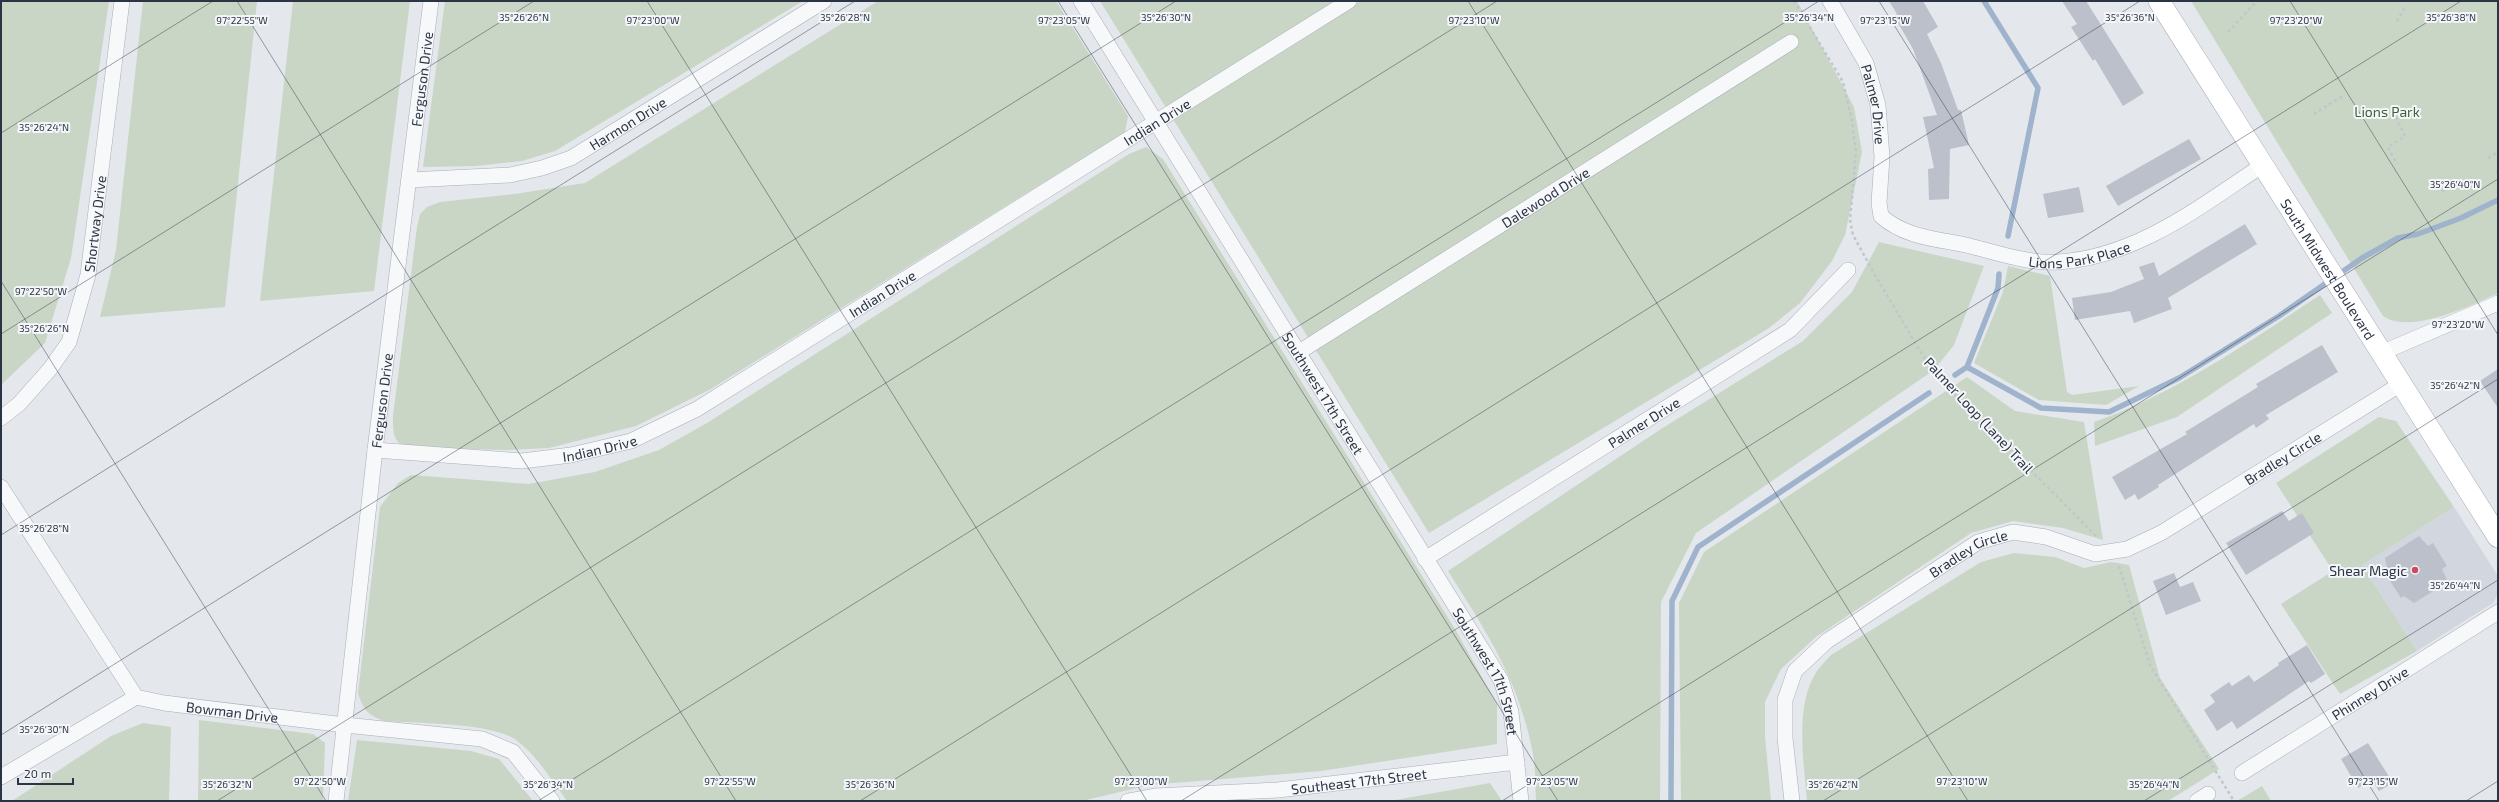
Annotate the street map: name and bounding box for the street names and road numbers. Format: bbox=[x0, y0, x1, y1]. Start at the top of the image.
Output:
street label: Ferguson Drive bbox=[407, 30, 436, 128]
street label: Palmer Drive bbox=[1858, 62, 1889, 145]
street label: Harmon Drive bbox=[586, 93, 669, 153]
street label: Indian Drive bbox=[1120, 94, 1193, 149]
street label: Dalewood Drive bbox=[1498, 163, 1592, 231]
street label: Shortway Drive bbox=[80, 174, 109, 273]
street label: South Midwest Boulevard bbox=[2278, 195, 2379, 343]
street label: Lions Park Place bbox=[2028, 237, 2133, 271]
street label: Indian Drive bbox=[845, 266, 919, 320]
street label: Southwest 17th Street bbox=[1279, 329, 1368, 457]
street label: Ferguson Drive bbox=[367, 352, 396, 449]
street label: Palmer Loop (Lane) Trail bbox=[1921, 353, 2038, 477]
street label: Palmer Drive bbox=[1604, 393, 1683, 451]
street label: Bradley Circle bbox=[2241, 427, 2324, 488]
street label: Indian Drive bbox=[561, 431, 640, 464]
street label: Bradley Circle bbox=[1926, 526, 2009, 580]
street label: Southwest 17th Street bbox=[1450, 605, 1522, 736]
street label: Phinney Drive bbox=[2328, 662, 2411, 723]
street label: Bowman Drive bbox=[185, 697, 279, 725]
street label: Southeast 17th Street bbox=[1290, 764, 1428, 797]

